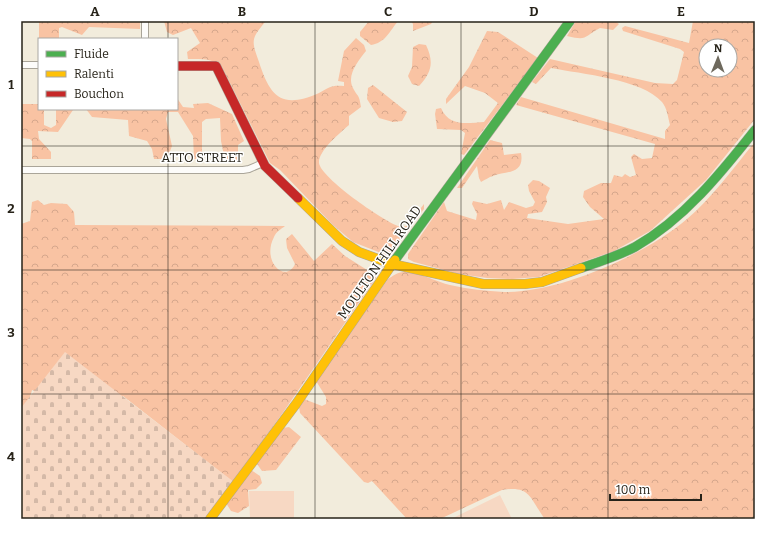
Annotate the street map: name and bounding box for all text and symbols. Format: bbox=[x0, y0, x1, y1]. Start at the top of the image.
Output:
text: A bbox=[90, 4, 100, 19]
text: B bbox=[238, 4, 246, 19]
text: C bbox=[384, 4, 392, 19]
text: D bbox=[529, 4, 539, 19]
text: E bbox=[677, 4, 685, 19]
legend bbox=[38, 38, 178, 110]
north arrow bbox=[698, 38, 738, 78]
text: N bbox=[714, 42, 723, 55]
text: Fluide bbox=[74, 47, 109, 61]
text: Ralenti bbox=[74, 67, 114, 81]
text: 1 bbox=[8, 77, 14, 92]
text: Bouchon bbox=[74, 87, 124, 101]
street label: ATTO STREET bbox=[161, 150, 243, 165]
text: 2 bbox=[7, 201, 15, 216]
street label: MOULTON HILL ROAD bbox=[335, 203, 424, 322]
text: 3 bbox=[7, 325, 15, 340]
text: 4 bbox=[7, 449, 15, 464]
scale bar bbox=[610, 476, 701, 502]
text: 100 m bbox=[616, 483, 651, 497]

